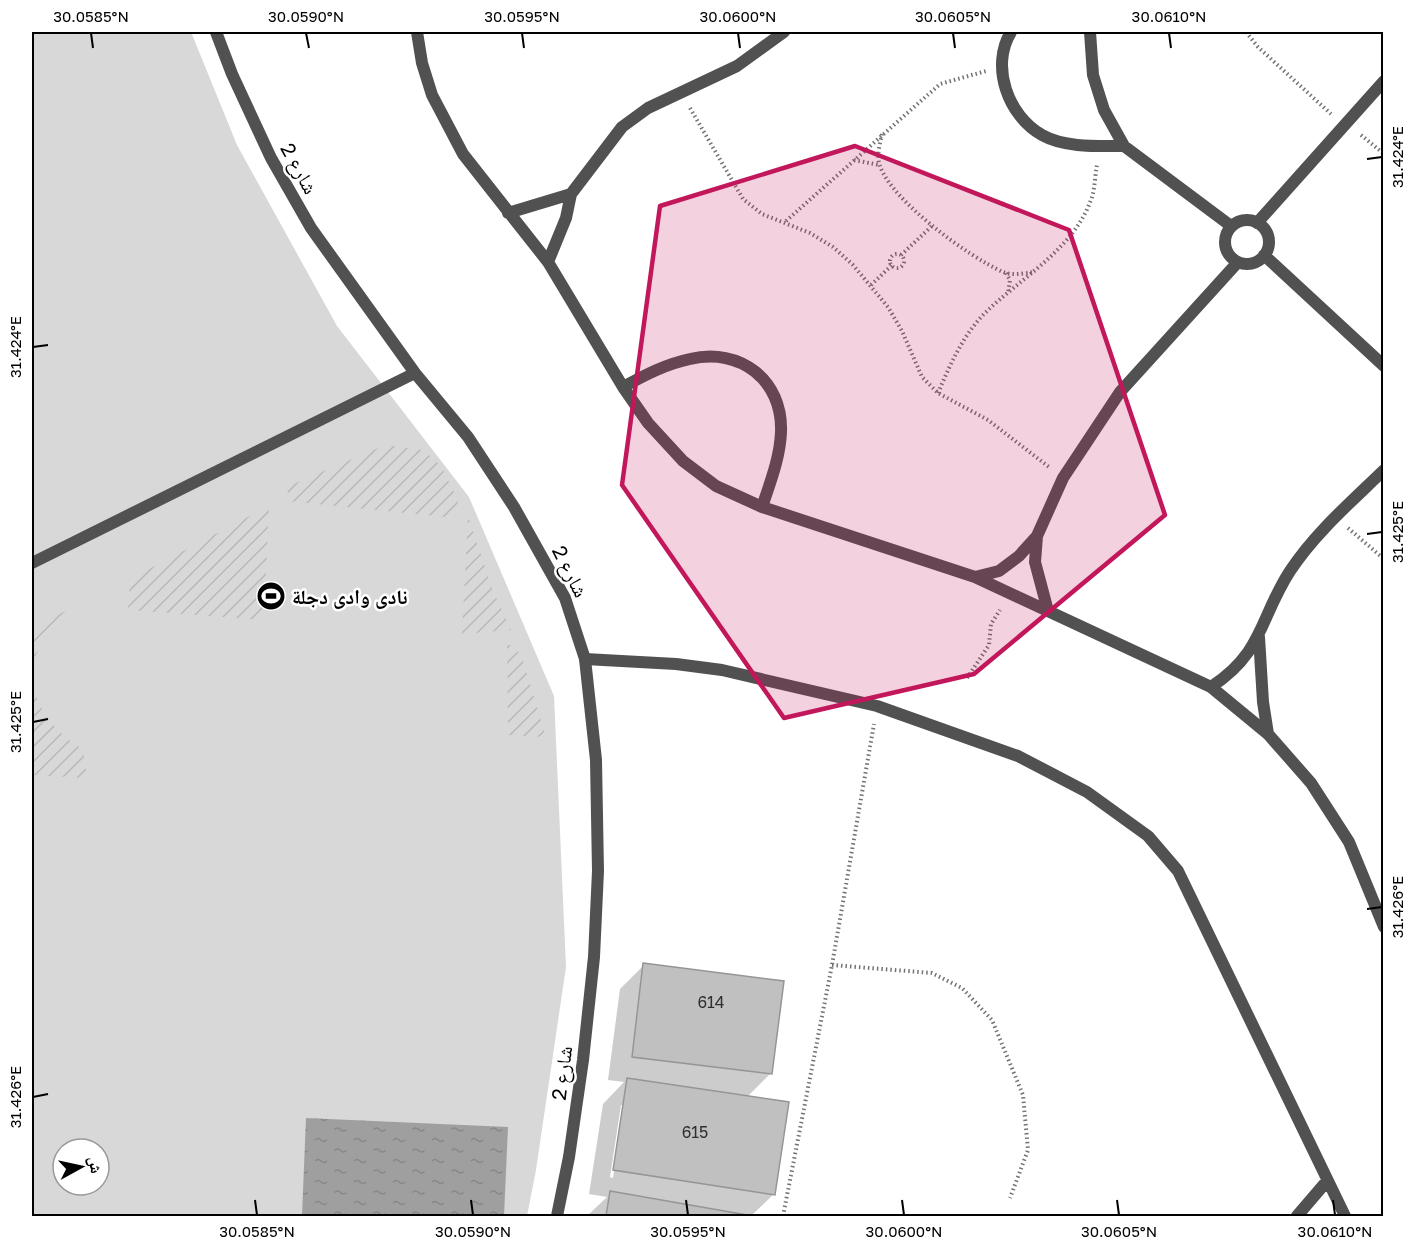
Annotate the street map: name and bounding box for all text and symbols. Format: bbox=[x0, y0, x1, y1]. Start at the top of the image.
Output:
text: 30.0585°N bbox=[53, 7, 129, 25]
text: 30.0590°N bbox=[268, 7, 344, 25]
text: 30.0595°N bbox=[484, 7, 560, 25]
text: 30.0600°N bbox=[700, 7, 776, 25]
text: 30.0605°N bbox=[915, 7, 991, 25]
text: 30.0610°N bbox=[1132, 7, 1206, 25]
text: 31.424°E bbox=[1388, 126, 1406, 188]
street label: شارع 2 bbox=[275, 138, 324, 199]
text: 31.424°E bbox=[6, 316, 24, 378]
text: 31.425°E bbox=[1388, 501, 1406, 563]
street label: شارع 2 bbox=[546, 541, 594, 602]
sports icon: نادى وادى دجلة bbox=[255, 580, 287, 612]
place label: نادى وادى دجلة bbox=[292, 584, 408, 609]
text: 31.425°E bbox=[6, 691, 24, 753]
text: 31.426°E bbox=[1388, 876, 1406, 938]
house number: 614 bbox=[697, 992, 725, 1012]
street label: شارع 2 bbox=[546, 1044, 578, 1102]
text: 31.426°E bbox=[6, 1066, 24, 1128]
house number: 615 bbox=[682, 1122, 708, 1142]
north arrow bbox=[51, 1137, 111, 1197]
text: ش bbox=[85, 1155, 107, 1175]
text: 30.0585°N bbox=[219, 1222, 295, 1240]
text: 30.0590°N bbox=[435, 1222, 511, 1240]
text: 30.0595°N bbox=[650, 1222, 726, 1240]
text: 30.0600°N bbox=[866, 1222, 942, 1240]
text: 30.0605°N bbox=[1081, 1222, 1157, 1240]
text: 30.0610°N bbox=[1298, 1222, 1372, 1240]

